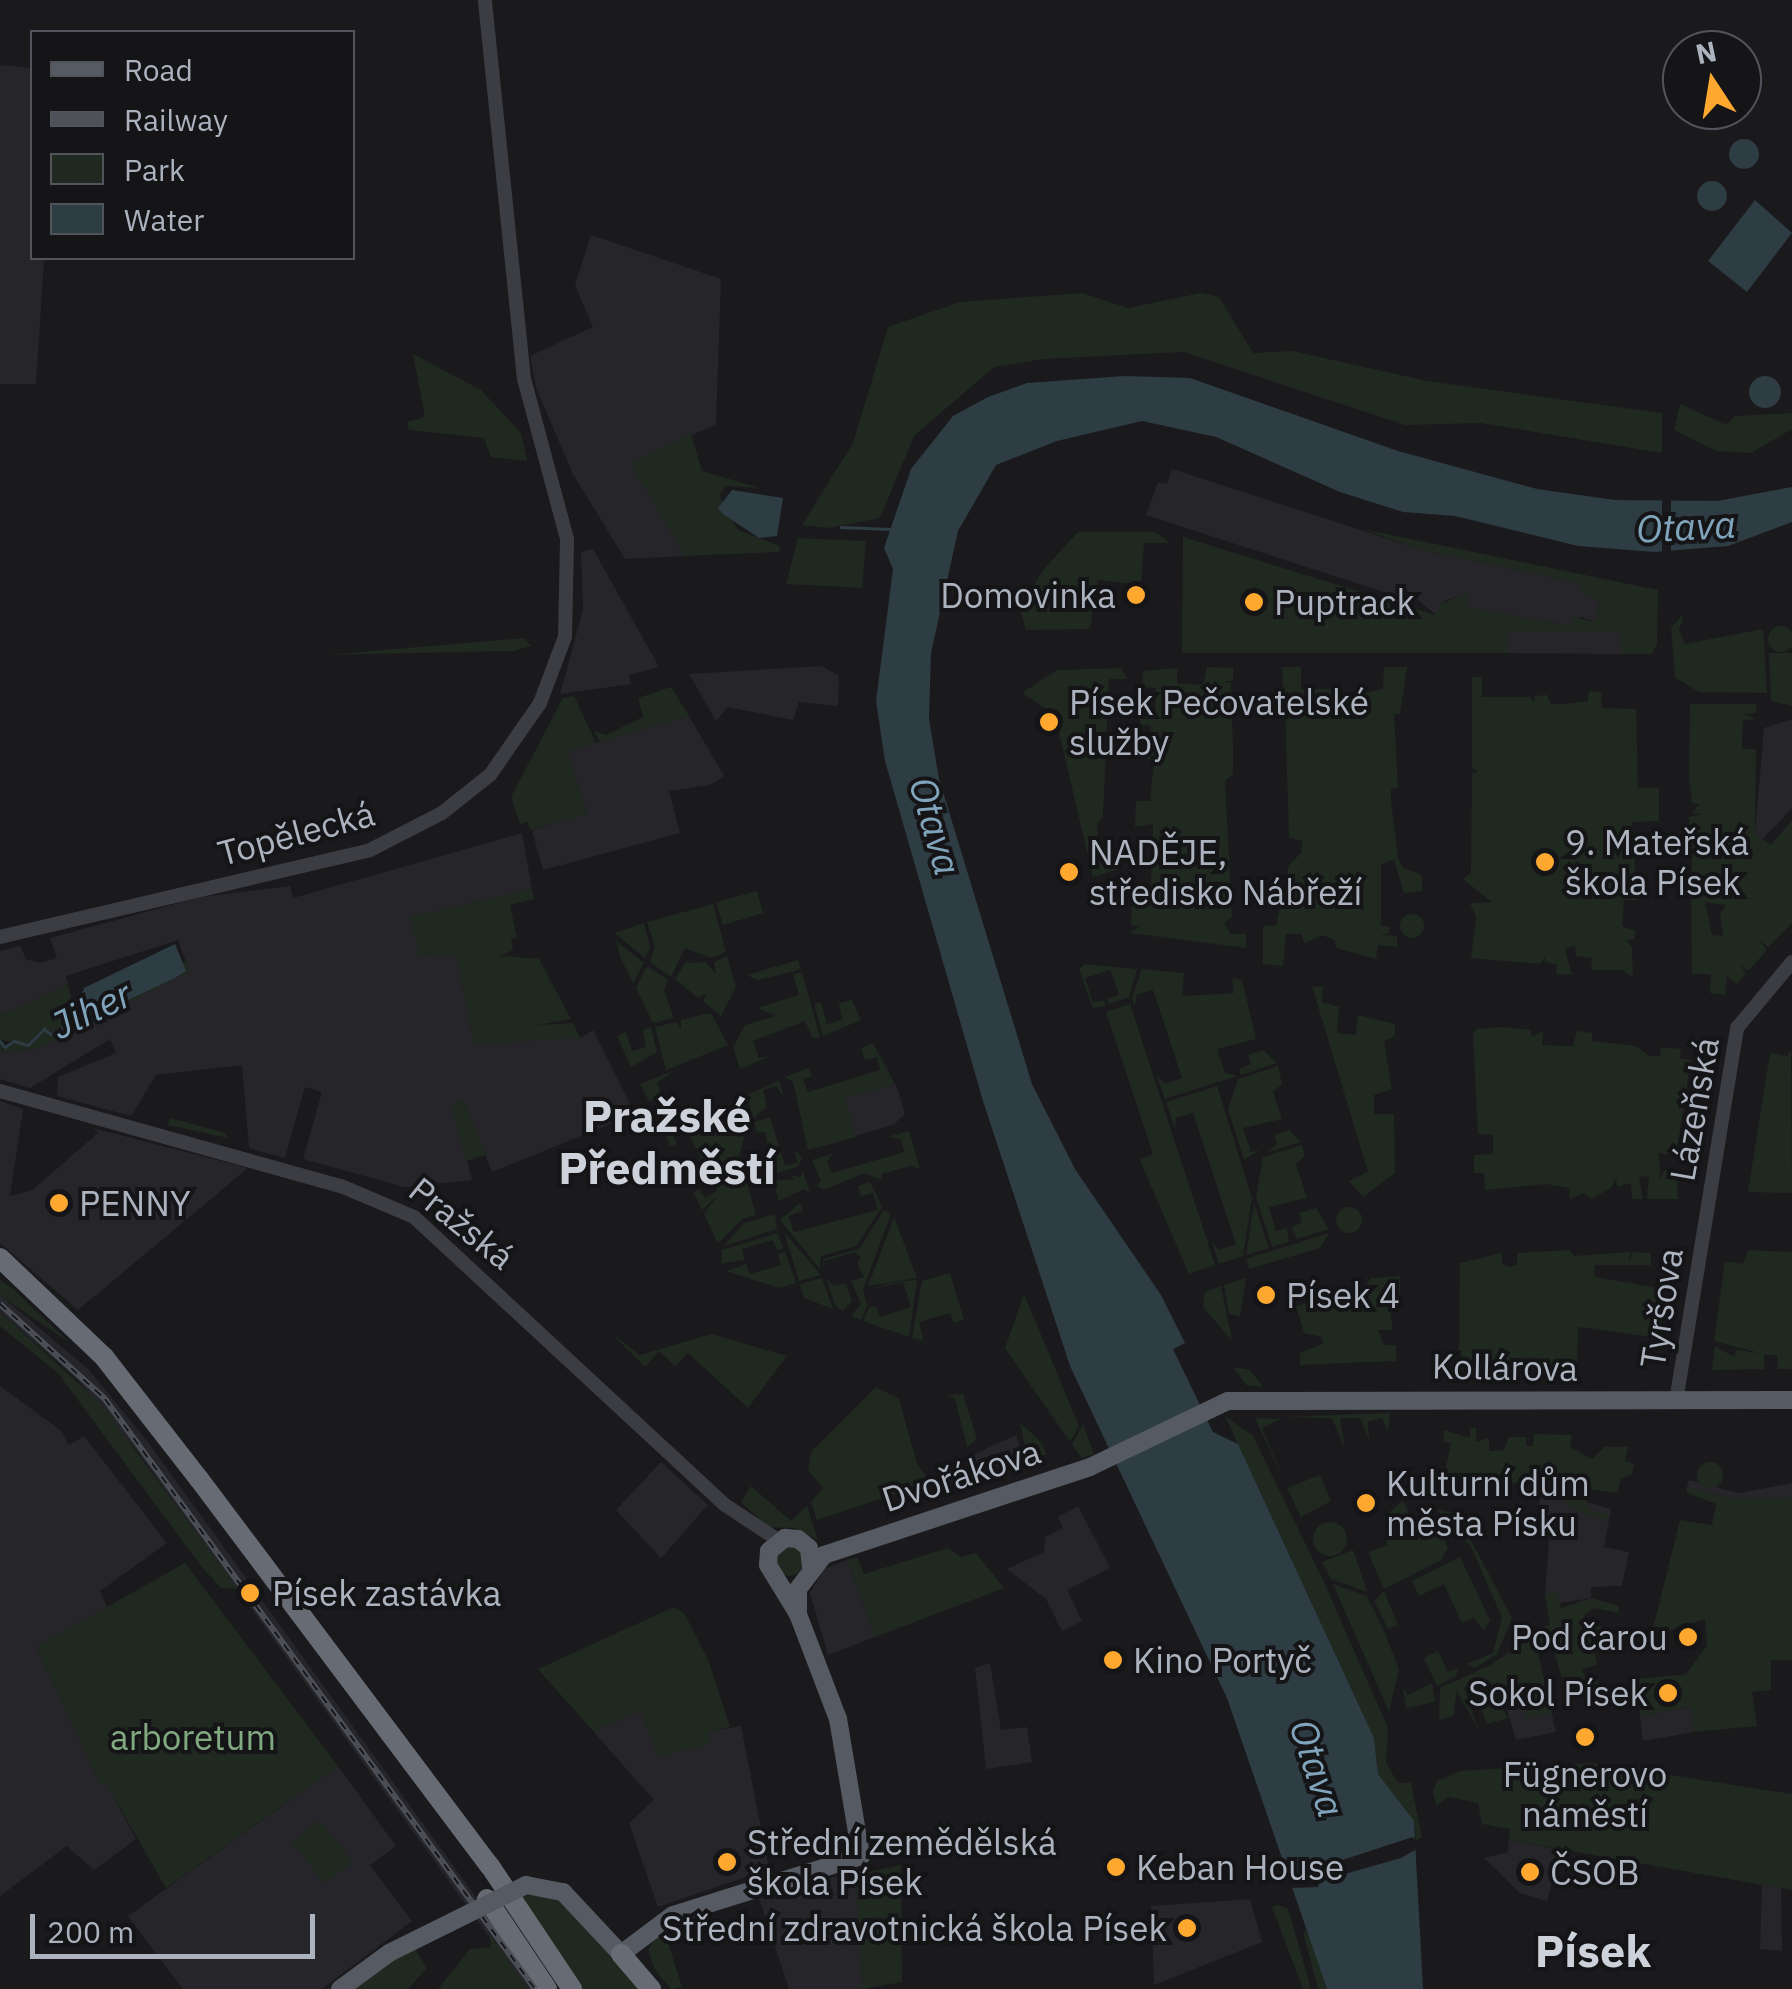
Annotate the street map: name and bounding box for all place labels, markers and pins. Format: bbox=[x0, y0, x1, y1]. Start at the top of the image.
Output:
place label: Domovinka bbox=[940, 574, 1116, 616]
place label: Puptrack bbox=[1274, 581, 1415, 623]
marker: Domovinka bbox=[1125, 584, 1147, 606]
marker: Puptrack bbox=[1243, 591, 1265, 613]
place label: Písek Pečovatelské služby bbox=[1069, 681, 1369, 763]
marker: Písek Pečovatelské služby bbox=[1038, 711, 1060, 733]
place label: 9. Mateřská škola Písek bbox=[1565, 821, 1749, 903]
place label: NADĚJE, středisko Nábřeží bbox=[1089, 831, 1362, 913]
marker: 9. Mateřská škola Písek bbox=[1534, 851, 1556, 873]
marker: NADĚJE, středisko Nábřeží bbox=[1058, 861, 1080, 883]
place label: PENNY bbox=[79, 1182, 191, 1224]
marker: PENNY bbox=[48, 1192, 70, 1214]
place label: Písek 4 bbox=[1286, 1274, 1400, 1316]
marker: Písek 4 bbox=[1255, 1284, 1277, 1306]
place label: Kulturní dům města Písku bbox=[1386, 1462, 1590, 1544]
marker: Kulturní dům města Písku bbox=[1355, 1492, 1377, 1514]
place label: Písek zastávka bbox=[272, 1572, 502, 1614]
marker: Písek zastávka bbox=[237, 1580, 263, 1606]
place label: Pod čarou bbox=[1511, 1616, 1668, 1658]
marker: Pod čarou bbox=[1677, 1626, 1699, 1648]
place label: Kino Portyč bbox=[1133, 1639, 1312, 1681]
marker: Kino Portyč bbox=[1102, 1649, 1124, 1671]
place label: Sokol Písek bbox=[1468, 1672, 1648, 1714]
marker: Sokol Písek bbox=[1657, 1682, 1679, 1704]
marker: Fügnerovo náměstí bbox=[1574, 1726, 1596, 1748]
place label: Fügnerovo náměstí bbox=[1503, 1753, 1667, 1835]
place label: Střední zemědělská škola Písek bbox=[747, 1821, 1057, 1903]
place label: Keban House bbox=[1136, 1846, 1344, 1888]
marker: Střední zemědělská škola Písek bbox=[716, 1851, 738, 1873]
place label: ČSOB bbox=[1550, 1851, 1640, 1893]
marker: Keban House bbox=[1105, 1856, 1127, 1878]
marker: ČSOB bbox=[1519, 1861, 1541, 1883]
place label: Střední zdravotnická škola Písek bbox=[662, 1907, 1167, 1949]
marker: Střední zdravotnická škola Písek bbox=[1176, 1917, 1198, 1939]

